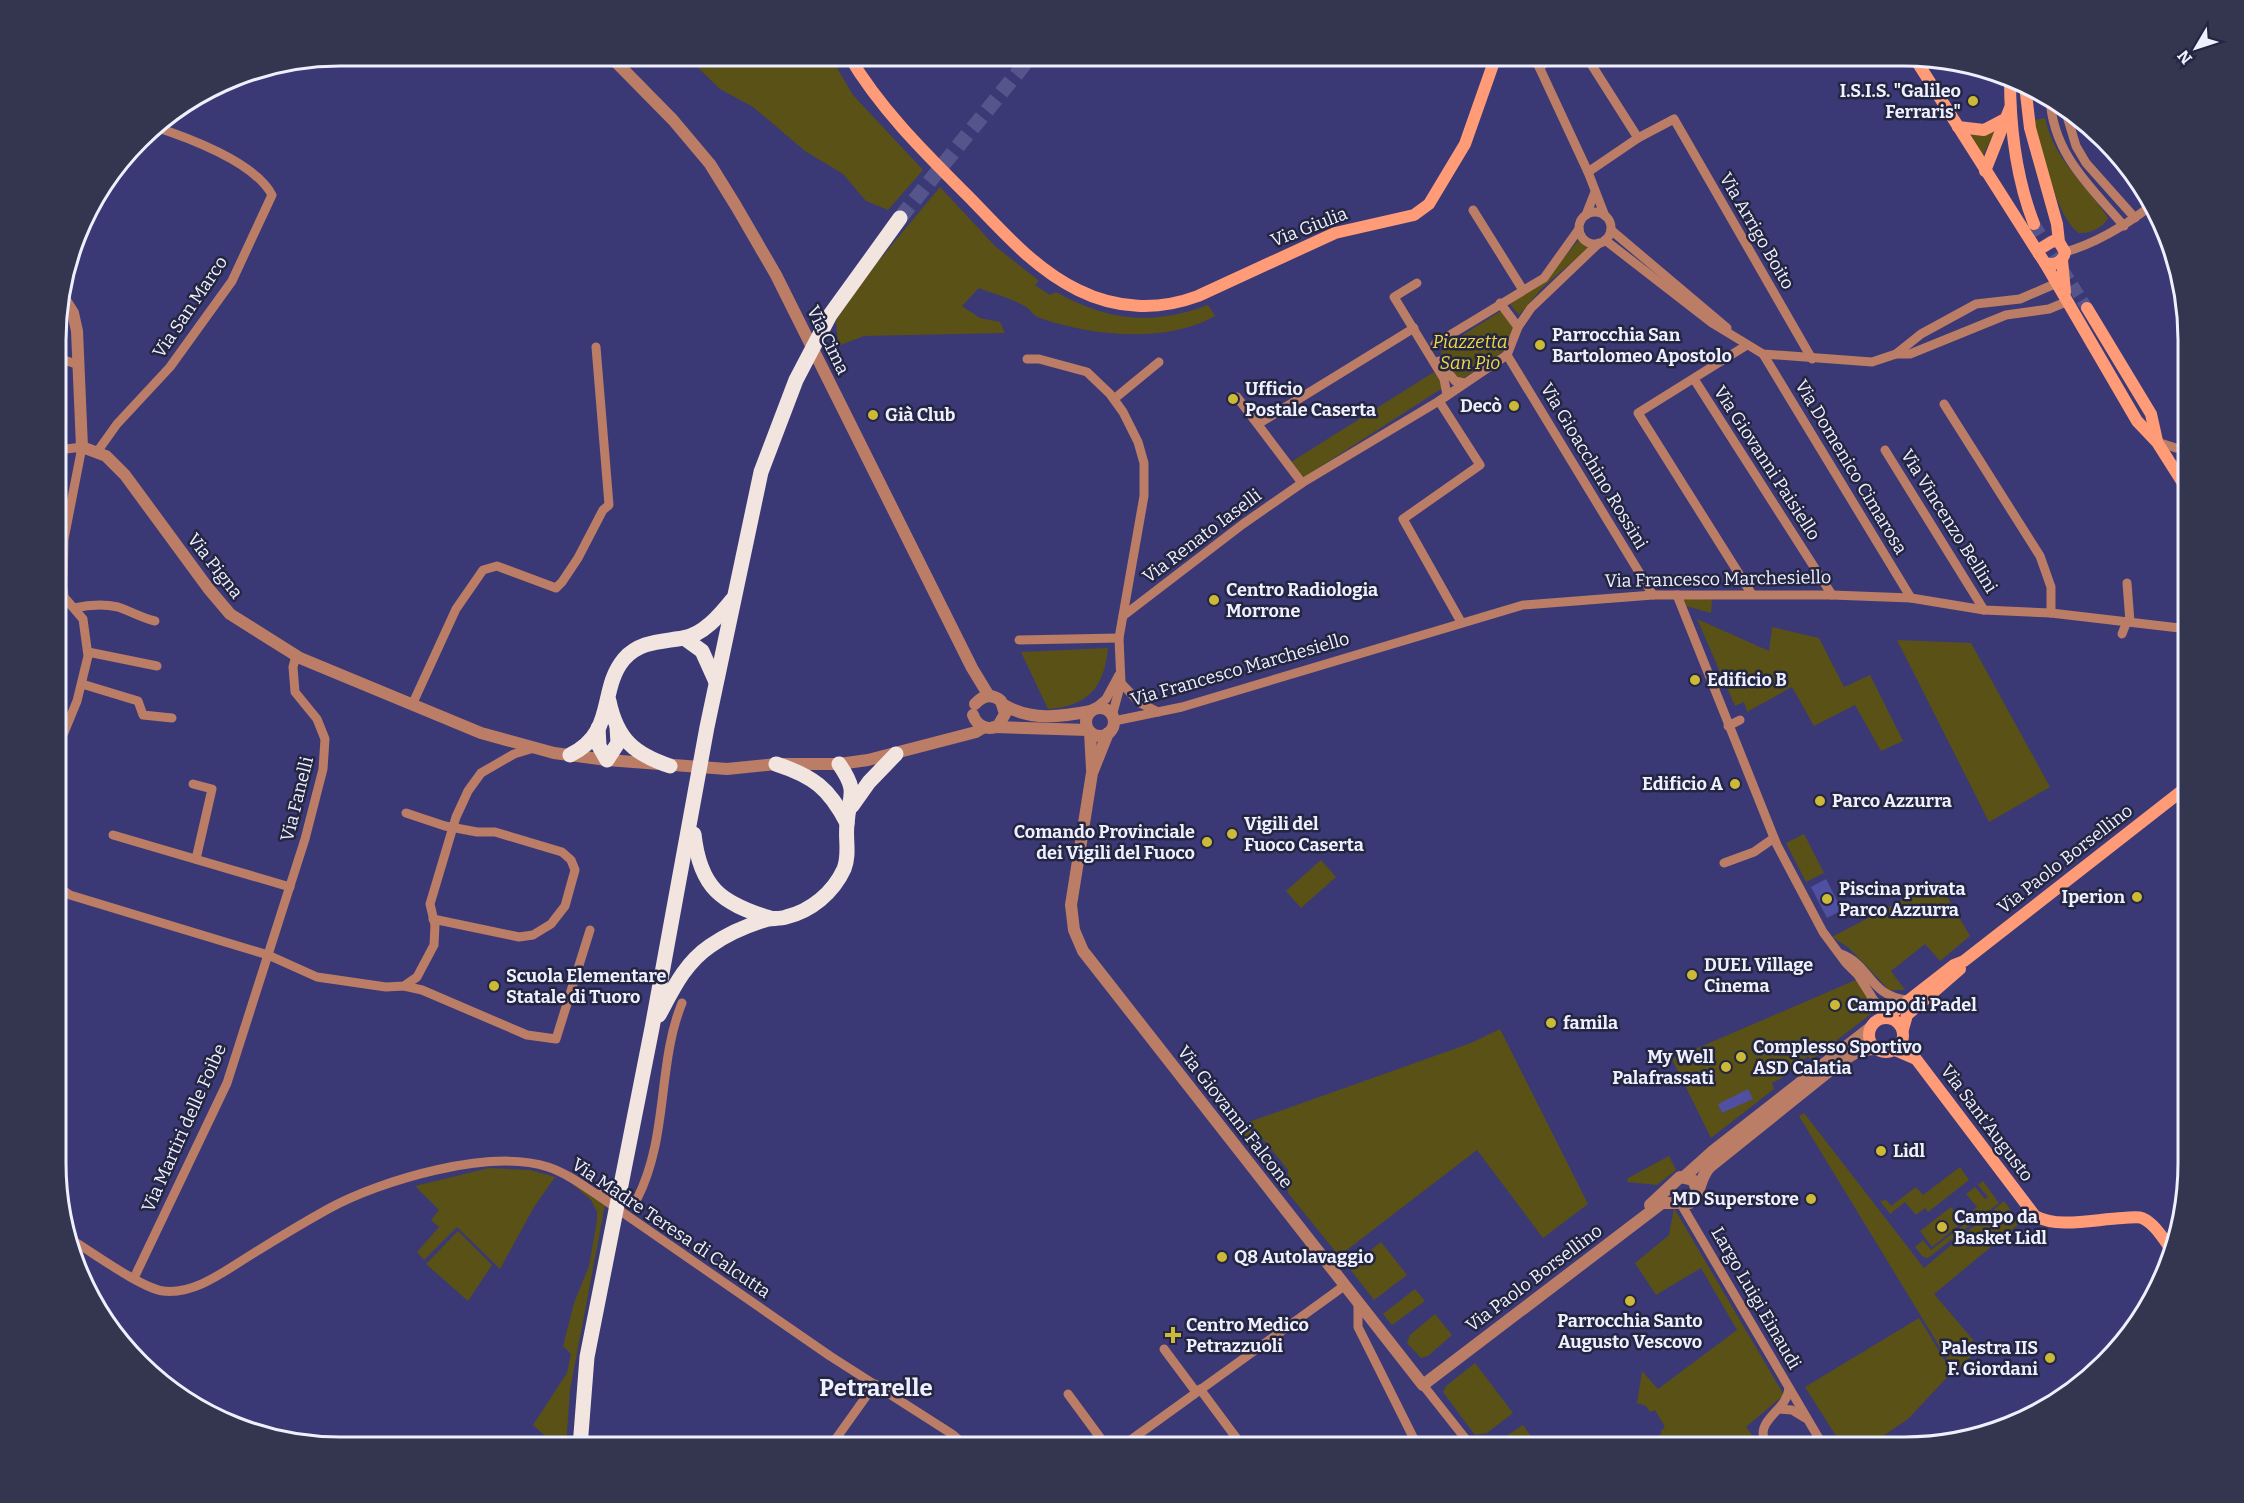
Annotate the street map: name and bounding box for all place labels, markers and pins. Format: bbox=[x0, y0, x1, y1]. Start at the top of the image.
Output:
place label: I.S.I.S. "Galileo Ferraris" bbox=[1840, 80, 1961, 123]
marker: I.S.I.S. "Galileo Ferraris" bbox=[1966, 94, 1980, 108]
place label: Parrocchia San Bartolomeo Apostolo bbox=[1552, 324, 1732, 367]
marker: Parrocchia San Bartolomeo Apostolo bbox=[1533, 338, 1547, 352]
place label: Ufficio Postale Caserta bbox=[1245, 378, 1376, 421]
marker: Ufficio Postale Caserta bbox=[1226, 392, 1240, 406]
place label: Decò bbox=[1460, 395, 1502, 417]
marker: Decò bbox=[1507, 399, 1521, 413]
place label: Già Club bbox=[885, 404, 956, 426]
marker: Già Club bbox=[866, 408, 880, 422]
place label: Centro Radiologia Morrone bbox=[1226, 579, 1378, 622]
marker: Centro Radiologia Morrone bbox=[1207, 593, 1221, 607]
place label: Edificio B bbox=[1707, 669, 1787, 691]
marker: Edificio B bbox=[1688, 673, 1702, 687]
place label: Edificio A bbox=[1642, 773, 1723, 795]
marker: Edificio A bbox=[1728, 777, 1742, 791]
place label: Parco Azzurra bbox=[1832, 790, 1952, 812]
marker: Parco Azzurra bbox=[1813, 794, 1827, 808]
place label: Vigili del Fuoco Caserta bbox=[1244, 813, 1364, 856]
place label: Comando Provinciale dei Vigili del Fuoco bbox=[1014, 821, 1195, 864]
marker: Vigili del Fuoco Caserta bbox=[1225, 827, 1239, 841]
marker: Comando Provinciale dei Vigili del Fuoco bbox=[1200, 835, 1214, 849]
place label: Piscina privata Parco Azzurra bbox=[1839, 878, 1966, 921]
place label: Iperion bbox=[2062, 886, 2125, 908]
marker: Iperion bbox=[2130, 890, 2144, 904]
marker: Piscina privata Parco Azzurra bbox=[1820, 892, 1834, 906]
place label: DUEL Village Cinema bbox=[1704, 954, 1813, 997]
place label: Scuola Elementare Statale di Tuoro bbox=[506, 965, 667, 1008]
marker: DUEL Village Cinema bbox=[1685, 968, 1699, 982]
marker: Scuola Elementare Statale di Tuoro bbox=[487, 979, 501, 993]
place label: Campo di Padel bbox=[1847, 994, 1977, 1016]
marker: Campo di Padel bbox=[1828, 998, 1842, 1012]
place label: famila bbox=[1563, 1012, 1618, 1034]
marker: famila bbox=[1544, 1016, 1558, 1030]
place label: Complesso Sportivo ASD Calatia bbox=[1753, 1036, 1922, 1079]
place label: My Well Palafrassati bbox=[1612, 1046, 1714, 1089]
marker: Complesso Sportivo ASD Calatia bbox=[1734, 1050, 1748, 1064]
marker: My Well Palafrassati bbox=[1719, 1060, 1733, 1074]
place label: Lidl bbox=[1893, 1140, 1925, 1162]
marker: Lidl bbox=[1874, 1144, 1888, 1158]
place label: MD Superstore bbox=[1672, 1188, 1799, 1210]
marker: MD Superstore bbox=[1804, 1192, 1818, 1206]
place label: Campo da Basket Lidl bbox=[1954, 1206, 2047, 1249]
marker: Campo da Basket Lidl bbox=[1935, 1220, 1949, 1234]
place label: Q8 Autolavaggio bbox=[1234, 1246, 1374, 1268]
marker: Q8 Autolavaggio bbox=[1215, 1250, 1229, 1264]
marker: Parrocchia Santo Augusto Vescovo bbox=[1623, 1294, 1637, 1308]
place label: Parrocchia Santo Augusto Vescovo bbox=[1557, 1310, 1703, 1353]
place label: Centro Medico Petrazzuoli bbox=[1186, 1314, 1309, 1357]
marker: Centro Medico Petrazzuoli bbox=[1164, 1326, 1182, 1344]
place label: Palestra IIS F. Giordani bbox=[1941, 1337, 2038, 1380]
marker: Palestra IIS F. Giordani bbox=[2043, 1351, 2057, 1365]

